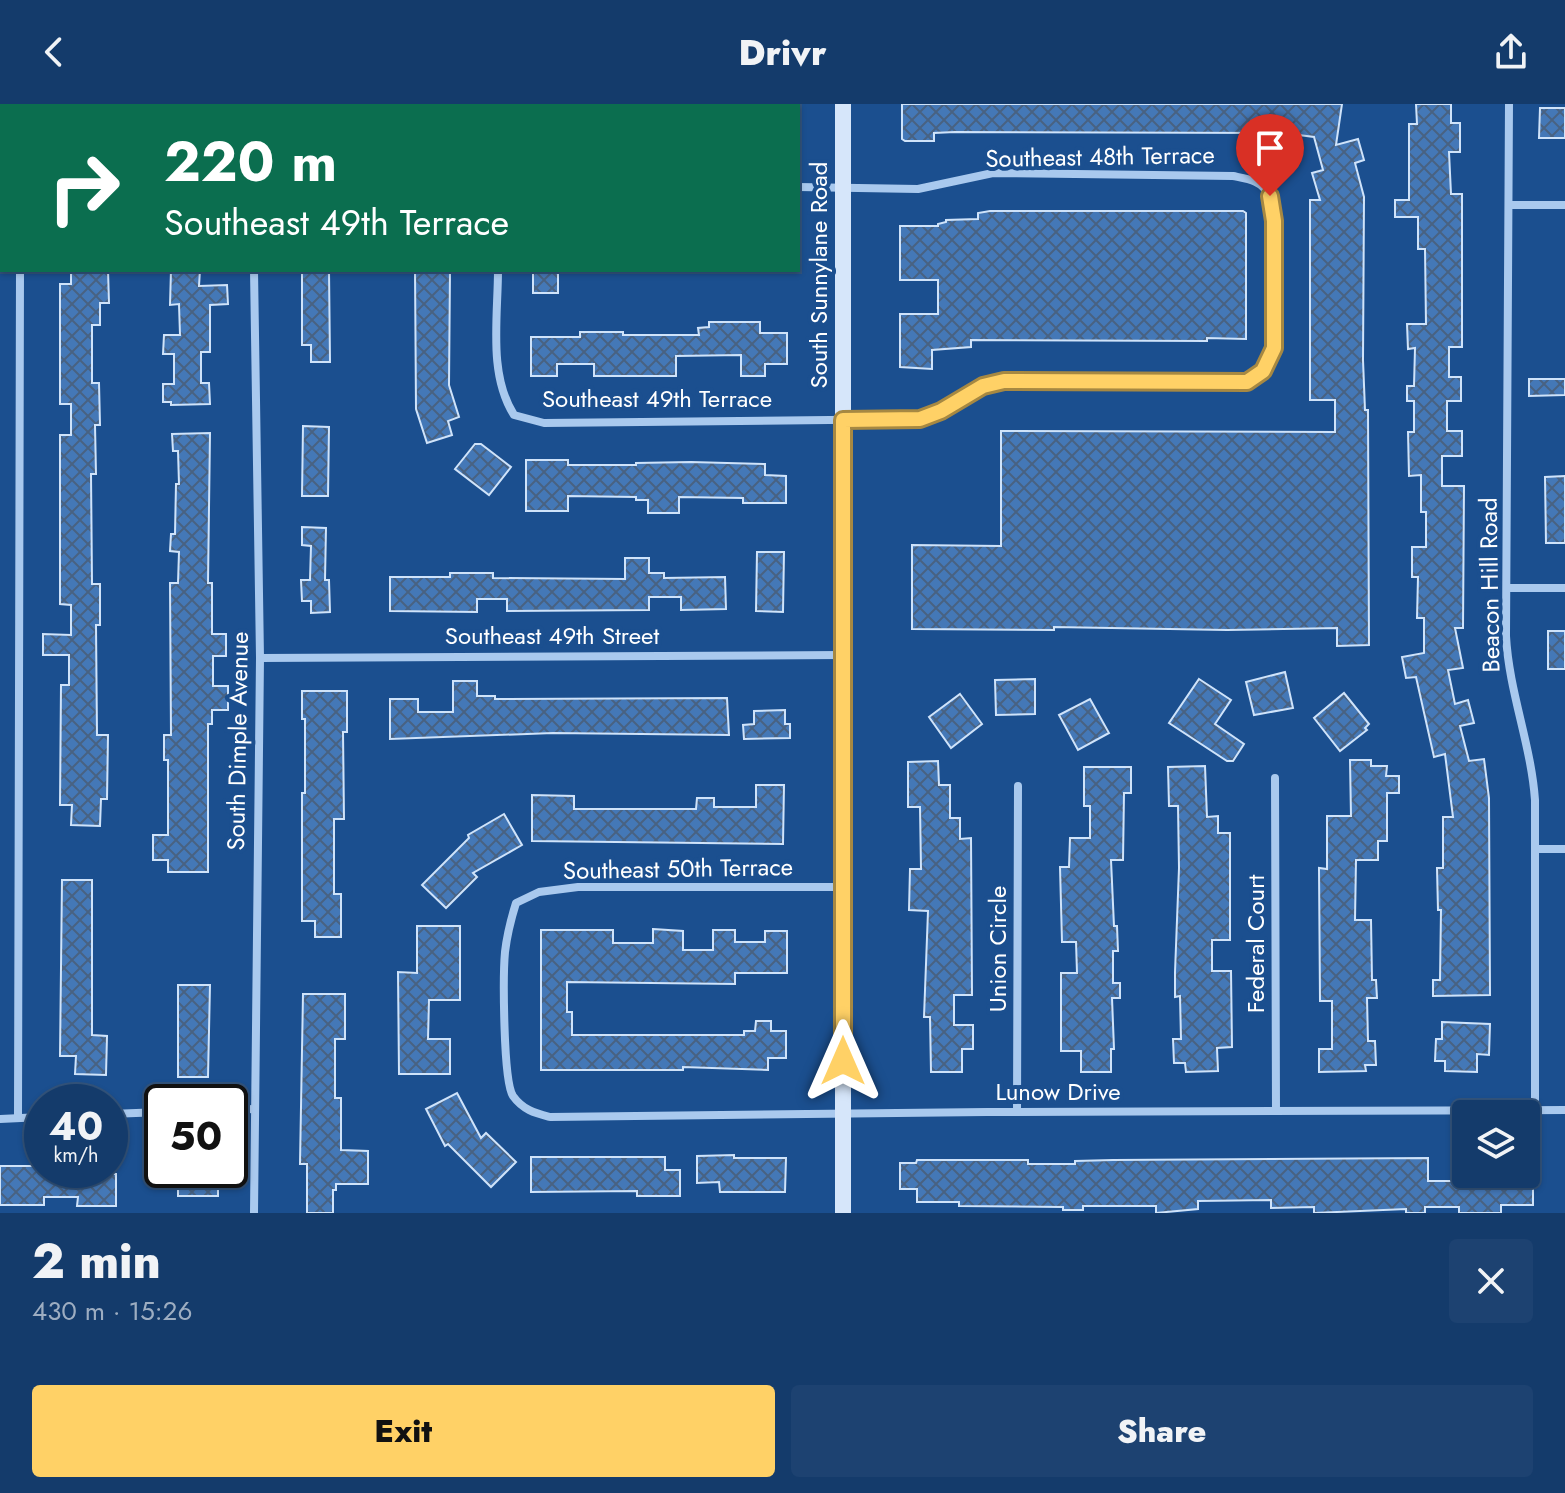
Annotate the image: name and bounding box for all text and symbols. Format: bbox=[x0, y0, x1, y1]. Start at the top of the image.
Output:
text: Drivr bbox=[738, 26, 827, 78]
icon: back bbox=[32, 30, 76, 74]
icon: share bbox=[1489, 30, 1533, 74]
pin bbox=[1236, 114, 1304, 196]
text: 220 m bbox=[164, 121, 337, 202]
icon: arrive bbox=[1248, 126, 1292, 170]
icon: right bbox=[32, 136, 136, 240]
street label: Southeast 48th Terrace bbox=[985, 137, 1215, 176]
street label: South Sunnylane Road bbox=[801, 162, 836, 388]
text: Southeast 49th Terrace bbox=[164, 196, 509, 248]
street label: Southeast 49th Terrace bbox=[542, 381, 772, 416]
street label: Beacon Hill Road bbox=[1470, 497, 1509, 673]
street label: Southeast 49th Street bbox=[445, 618, 659, 653]
street label: South Dimple Avenue bbox=[218, 631, 257, 851]
street label: Southeast 50th Terrace bbox=[563, 849, 793, 888]
street label: Federal Court bbox=[1238, 875, 1273, 1013]
street label: Union Circle bbox=[980, 886, 1015, 1012]
position arrow bbox=[801, 1019, 885, 1103]
street label: Lunow Drive bbox=[995, 1074, 1121, 1109]
speed limit sign: 50 bbox=[144, 1084, 248, 1188]
text: 40 bbox=[49, 1097, 103, 1155]
map controls bbox=[1452, 1100, 1540, 1188]
button: layers bbox=[1452, 1100, 1540, 1188]
text: km/h bbox=[53, 1141, 99, 1170]
text: 2 min bbox=[32, 1227, 161, 1296]
button: close bbox=[1449, 1239, 1533, 1323]
text: 430 m · 15:26 bbox=[32, 1292, 192, 1330]
button: Exit bbox=[32, 1385, 775, 1477]
button: Share bbox=[791, 1385, 1533, 1477]

